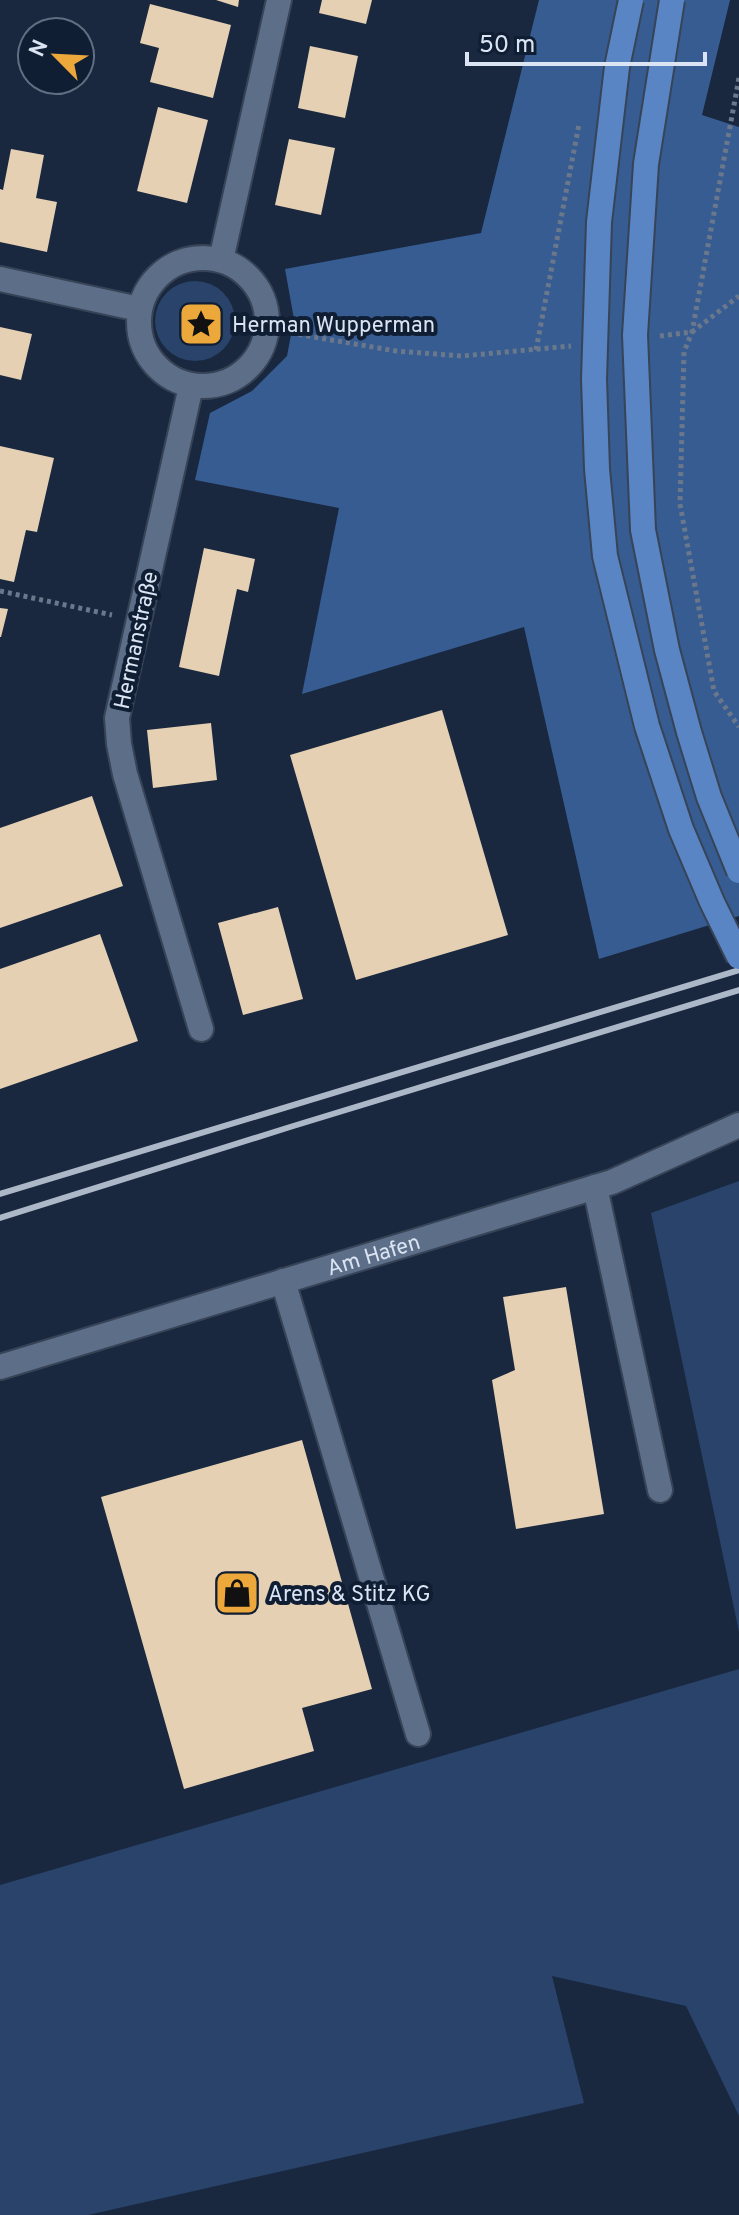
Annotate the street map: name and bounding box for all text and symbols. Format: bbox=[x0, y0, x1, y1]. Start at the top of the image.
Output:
north arrow bbox=[16, 16, 96, 96]
scale bar bbox=[467, 16, 705, 66]
text: 50 m bbox=[479, 31, 535, 61]
text: N bbox=[24, 36, 56, 62]
place icon: Herman Wupperman bbox=[177, 300, 225, 348]
place label: Herman Wupperman bbox=[232, 313, 435, 340]
street label: Hermanstraße bbox=[110, 569, 165, 712]
street label: Am Hafen bbox=[324, 1230, 424, 1283]
shop icon: Arens & Stitz KG bbox=[213, 1569, 261, 1617]
place label: Arens & Stitz KG bbox=[268, 1582, 431, 1609]

